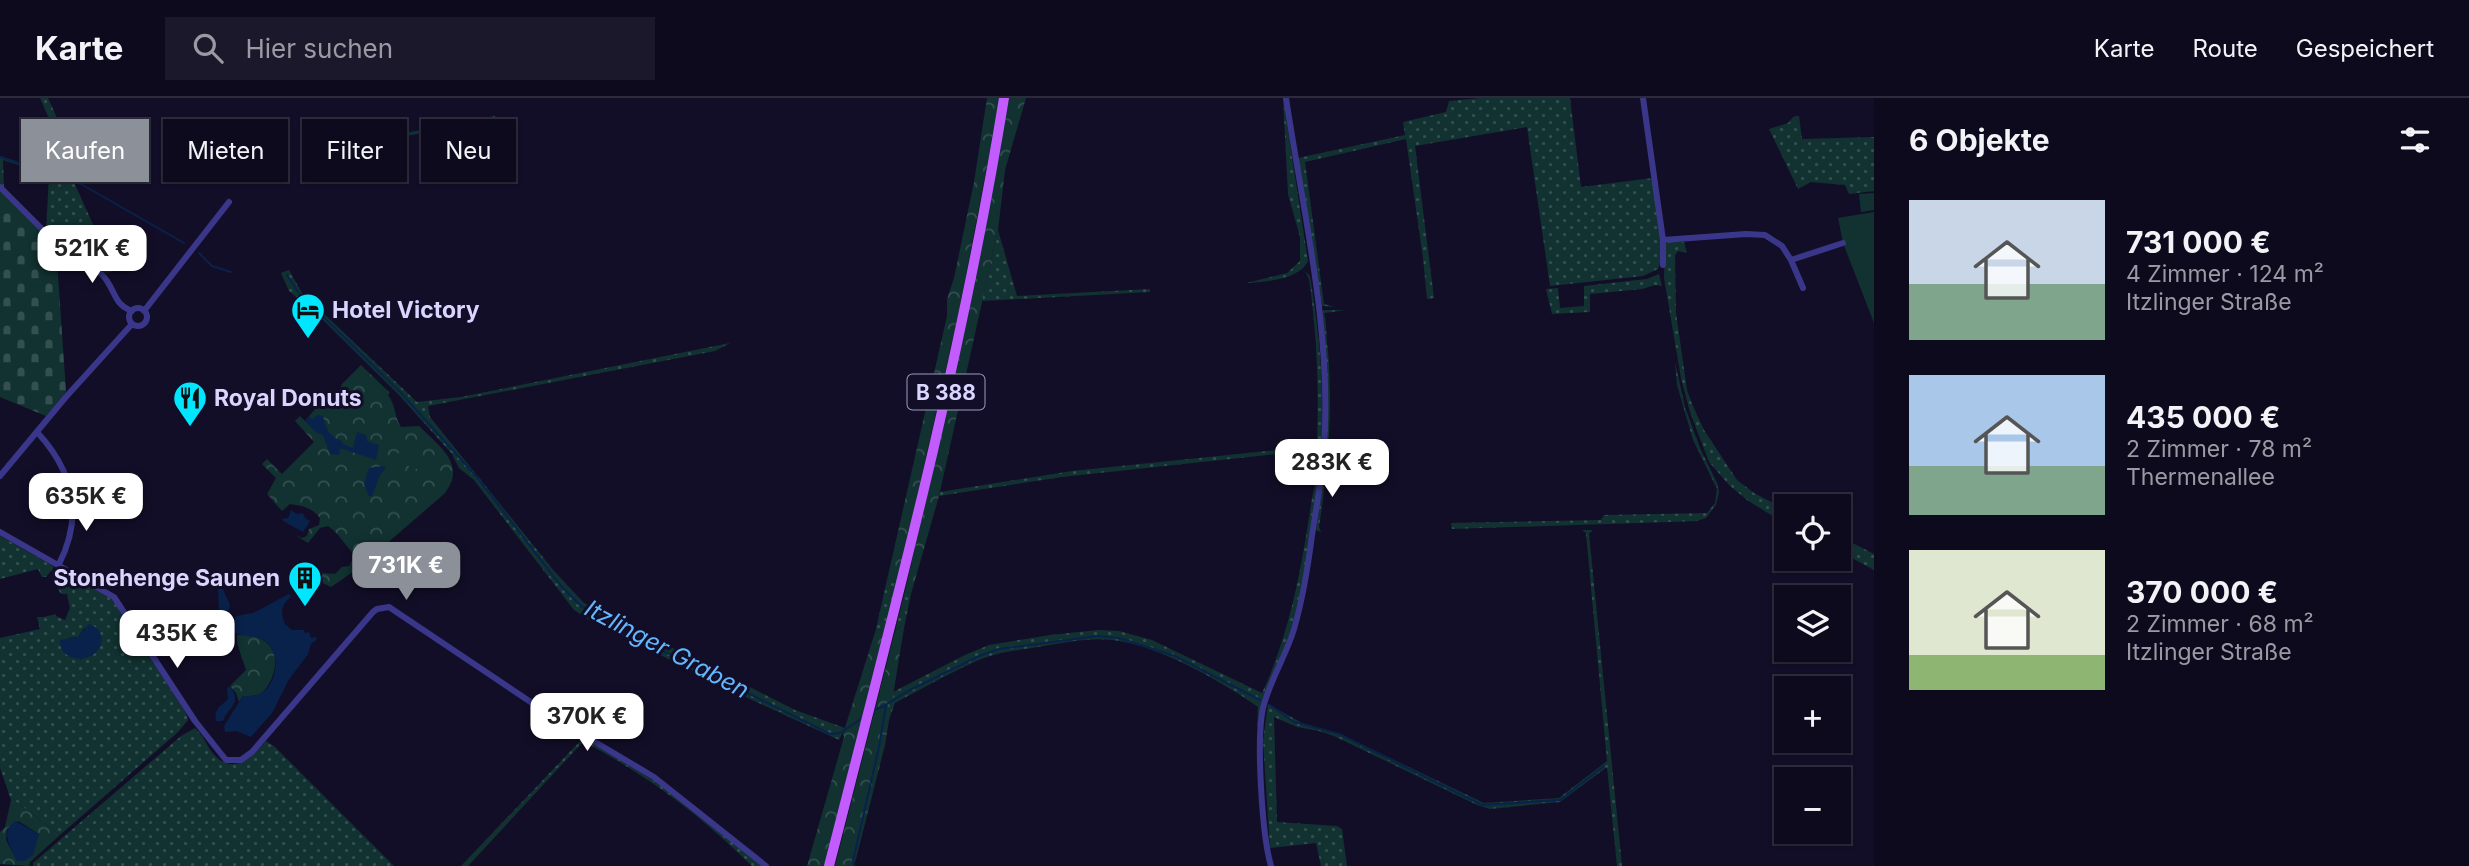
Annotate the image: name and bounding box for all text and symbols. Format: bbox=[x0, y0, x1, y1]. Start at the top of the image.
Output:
search box bbox=[165, 17, 655, 80]
text: Karte bbox=[35, 28, 123, 68]
icon: search bbox=[189, 29, 227, 67]
text: Hier suchen bbox=[245, 33, 393, 64]
text: Karte bbox=[2094, 34, 2154, 63]
text: Route bbox=[2192, 34, 2258, 63]
text: Gespeichert bbox=[2296, 34, 2434, 63]
chip: Kaufen bbox=[21, 119, 149, 182]
chip: Mieten bbox=[163, 119, 288, 182]
chip: Filter bbox=[302, 119, 407, 182]
chip: Neu bbox=[421, 119, 516, 182]
icon: filters bbox=[2396, 121, 2434, 159]
text: 6 Objekte bbox=[1909, 122, 2050, 158]
text: 731 000 € bbox=[2126, 224, 2271, 260]
pin: 521K € bbox=[35, 226, 149, 285]
icon: home bbox=[1965, 228, 2049, 312]
text: 521K € bbox=[54, 234, 130, 262]
text: 4 Zimmer · 124 m² bbox=[2126, 260, 2324, 288]
text: Itzlinger Straße bbox=[2126, 288, 2292, 316]
hotel icon: Hotel Victory bbox=[289, 291, 327, 340]
place label: Hotel Victory bbox=[332, 296, 480, 324]
road number: B 388 bbox=[908, 374, 984, 410]
restaurant icon: Royal Donuts bbox=[171, 379, 209, 428]
place label: Royal Donuts bbox=[214, 384, 362, 412]
text: 435 000 € bbox=[2126, 399, 2280, 435]
icon: home bbox=[1965, 403, 2049, 487]
text: 2 Zimmer · 78 m² bbox=[2126, 435, 2312, 463]
pin: 283K € bbox=[1275, 440, 1389, 499]
text: 283K € bbox=[1291, 448, 1373, 476]
text: Thermenallee bbox=[2126, 463, 2275, 491]
pin: 635K € bbox=[29, 474, 143, 533]
text: 635K € bbox=[45, 482, 127, 510]
map controls bbox=[1774, 494, 1851, 844]
button: locate bbox=[1774, 494, 1851, 571]
pin: 731K € bbox=[349, 542, 463, 602]
text: 731K € bbox=[368, 551, 444, 579]
building icon: Stonehenge Saunen bbox=[286, 559, 324, 608]
place label: Stonehenge Saunen bbox=[54, 564, 280, 592]
text: 370 000 € bbox=[2126, 574, 2278, 610]
icon: home bbox=[1965, 578, 2049, 662]
button: layers bbox=[1774, 585, 1851, 662]
water label: Itzlinger Graben bbox=[580, 593, 754, 705]
pin: 435K € bbox=[120, 610, 234, 670]
text: 2 Zimmer · 68 m² bbox=[2126, 610, 2314, 638]
text: 435K € bbox=[136, 619, 218, 647]
text: Itzlinger Straße bbox=[2126, 638, 2292, 666]
button: + bbox=[1774, 676, 1851, 753]
pin: 370K € bbox=[530, 694, 644, 753]
text: 370K € bbox=[546, 702, 628, 730]
button: − bbox=[1774, 767, 1851, 844]

